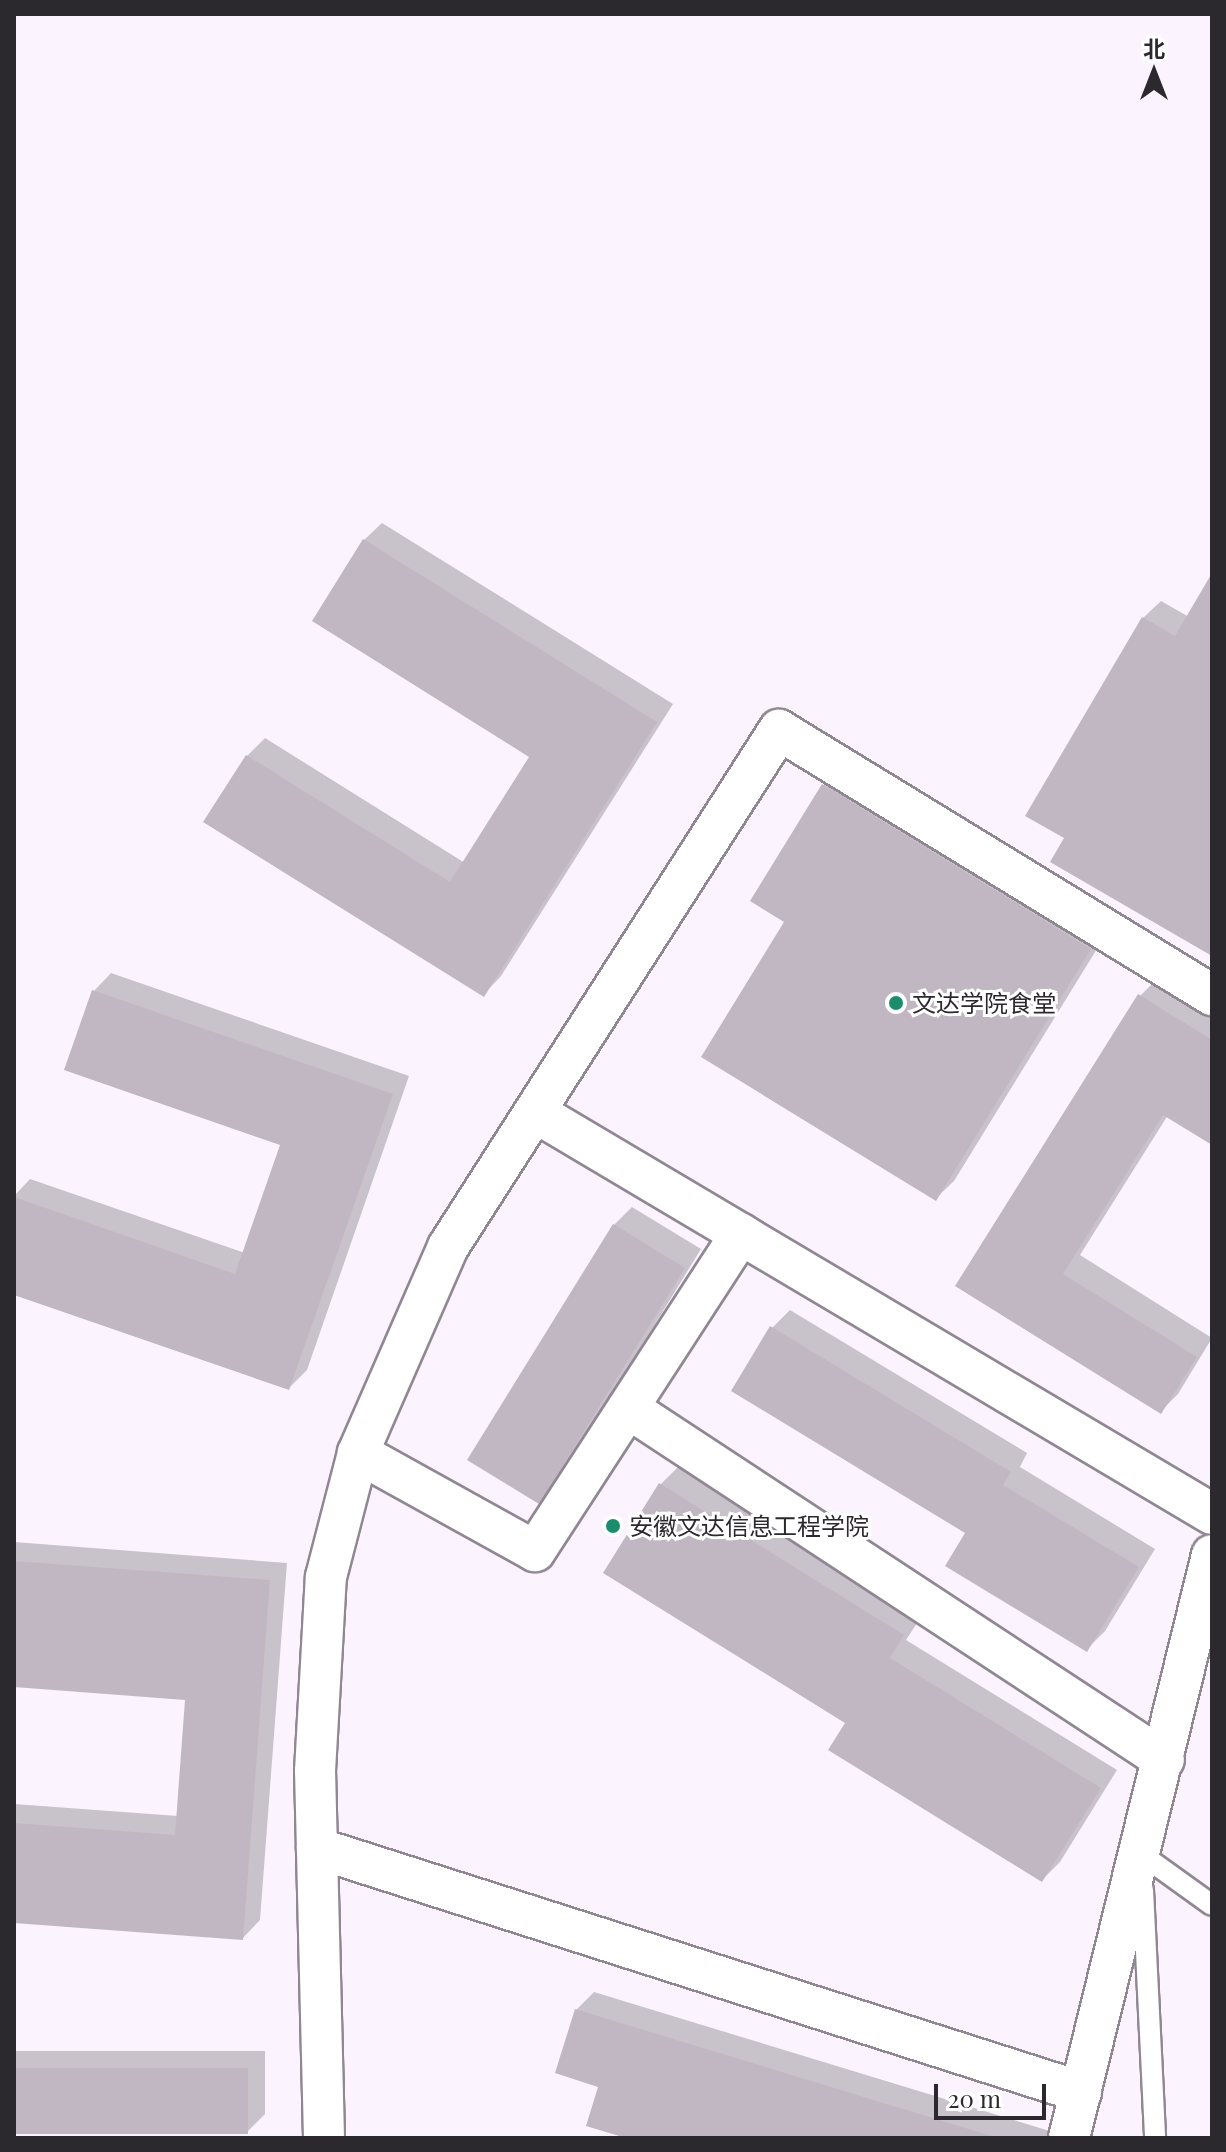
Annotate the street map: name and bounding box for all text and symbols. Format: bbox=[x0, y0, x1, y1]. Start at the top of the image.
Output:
north arrow bbox=[1114, 32, 1194, 112]
text: 北 bbox=[1143, 33, 1165, 63]
place label: 文达学院食堂 bbox=[912, 989, 1056, 1017]
marker: 文达学院食堂 bbox=[887, 994, 905, 1012]
place label: 安徽文达信息工程学院 bbox=[629, 1512, 869, 1540]
marker: 安徽文达信息工程学院 bbox=[604, 1517, 622, 1535]
scale bar bbox=[938, 2068, 1050, 2118]
text: 20 m bbox=[948, 2082, 1001, 2114]

